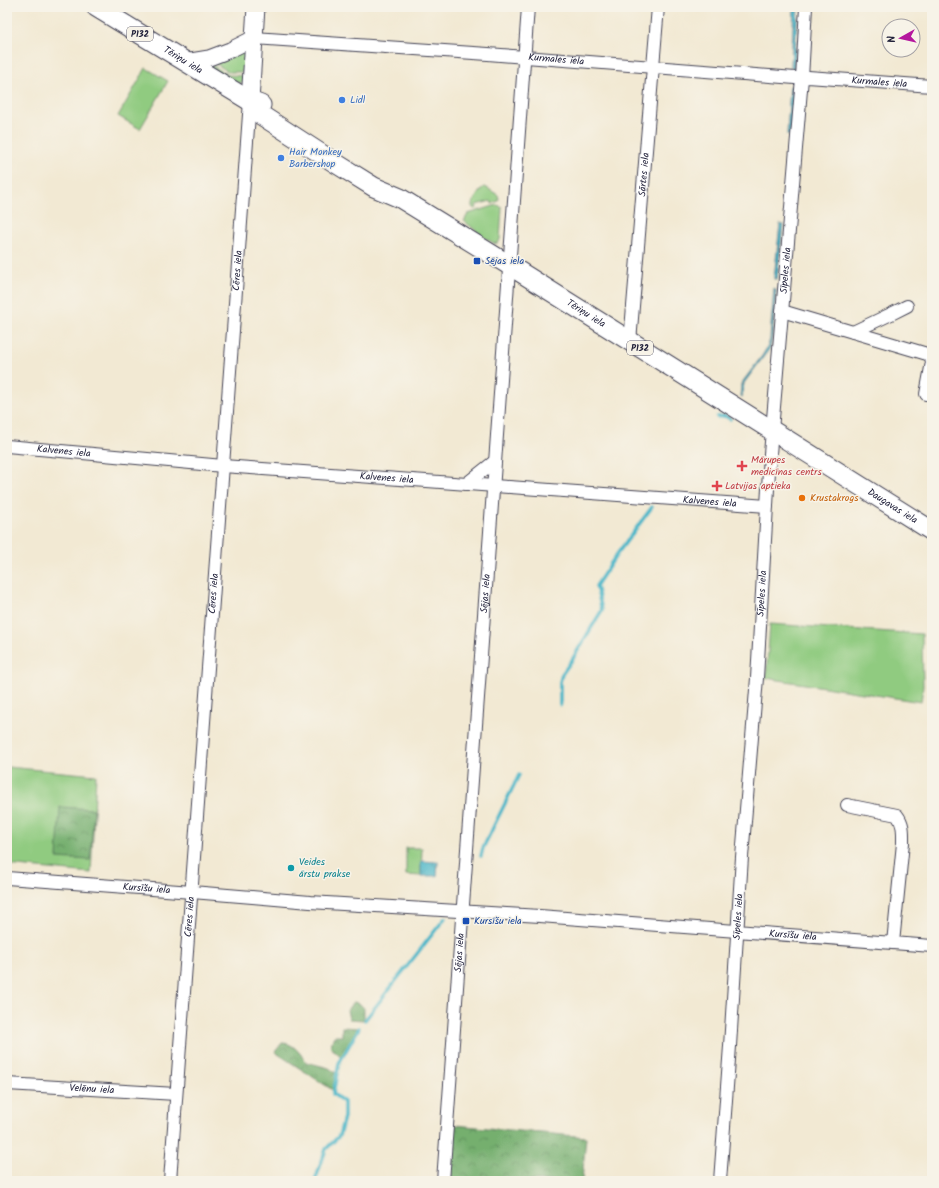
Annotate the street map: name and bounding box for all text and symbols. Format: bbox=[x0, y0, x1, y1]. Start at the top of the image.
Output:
north arrow bbox=[881, 18, 921, 58]
road number: P132 bbox=[127, 27, 153, 41]
text: N bbox=[883, 35, 901, 44]
street label: Tēriņu iela bbox=[160, 42, 206, 78]
street label: Kurmales iela bbox=[528, 49, 585, 70]
street label: Kurmales iela bbox=[851, 72, 908, 92]
place label: Lidl bbox=[350, 92, 366, 108]
marker: Lidl bbox=[337, 95, 347, 105]
place label: Hair Monkey Barbershop bbox=[289, 144, 342, 172]
street label: Sārtes iela bbox=[634, 152, 654, 197]
marker: Hair Monkey Barbershop bbox=[276, 153, 286, 163]
street label: Sīpeles iela bbox=[776, 246, 796, 294]
street label: Cēres iela bbox=[228, 249, 247, 291]
place label: Sējas iela bbox=[485, 253, 525, 269]
marker: Sējas iela bbox=[472, 256, 482, 266]
street label: Tēriņu iela bbox=[563, 295, 609, 332]
road number: P132 bbox=[627, 341, 653, 355]
street label: Kalvenes iela bbox=[36, 441, 92, 462]
place label: Mārupes medicīnas centrs bbox=[751, 452, 822, 480]
marker: Mārupes medicīnas centrs bbox=[736, 460, 748, 472]
street label: Kalvenes iela bbox=[359, 468, 414, 488]
place label: Latvijas aptieka bbox=[725, 478, 791, 494]
marker: Latvijas aptieka bbox=[712, 481, 722, 491]
street label: Daugavas iela bbox=[864, 484, 921, 528]
place label: Krustakrogs bbox=[810, 490, 859, 506]
street label: Kalvenes iela bbox=[682, 492, 738, 512]
marker: Krustakrogs bbox=[797, 493, 807, 503]
street label: Sīpeles iela bbox=[753, 570, 771, 617]
street label: Cēres iela bbox=[204, 573, 223, 614]
street label: Sējas iela bbox=[476, 573, 495, 614]
place label: Veides ārstu prakse bbox=[299, 854, 351, 882]
marker: Veides ārstu prakse bbox=[286, 863, 296, 873]
street label: Kursīšu iela bbox=[122, 879, 171, 898]
street label: Sīpeles iela bbox=[729, 893, 748, 940]
street label: Cēres iela bbox=[180, 896, 199, 938]
place label: Kursīšu iela bbox=[474, 913, 522, 929]
marker: Kursīšu iela bbox=[461, 916, 471, 926]
street label: Kursīšu iela bbox=[768, 926, 818, 945]
street label: Sējas iela bbox=[450, 932, 469, 973]
street label: Velēnu iela bbox=[69, 1080, 115, 1098]

